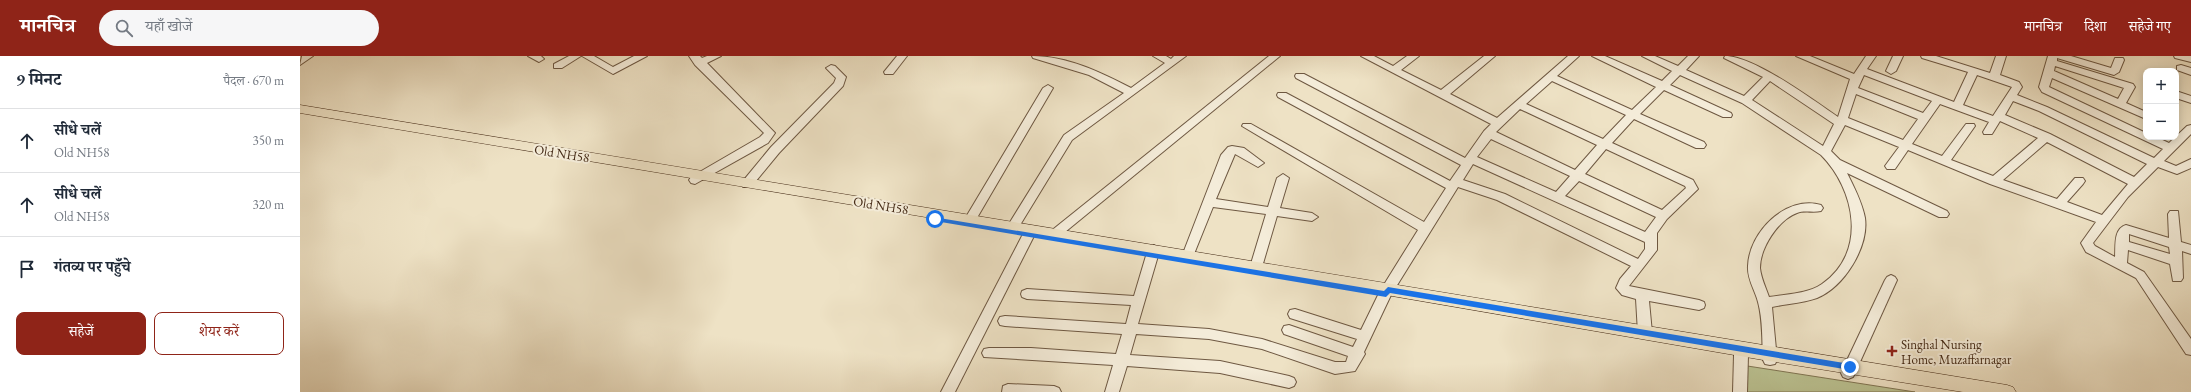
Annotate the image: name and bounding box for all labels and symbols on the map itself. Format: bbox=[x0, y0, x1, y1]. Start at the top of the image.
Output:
street label: Old NH58 bbox=[533, 141, 591, 166]
street label: Old NH58 bbox=[852, 193, 910, 218]
route start bbox=[926, 210, 944, 228]
place label: Singhal Nursing Home, Muzaffarnagar bbox=[1901, 336, 2012, 368]
marker: Singhal Nursing Home, Muzaffarnagar bbox=[1886, 345, 1898, 357]
route end bbox=[1841, 358, 1859, 376]

